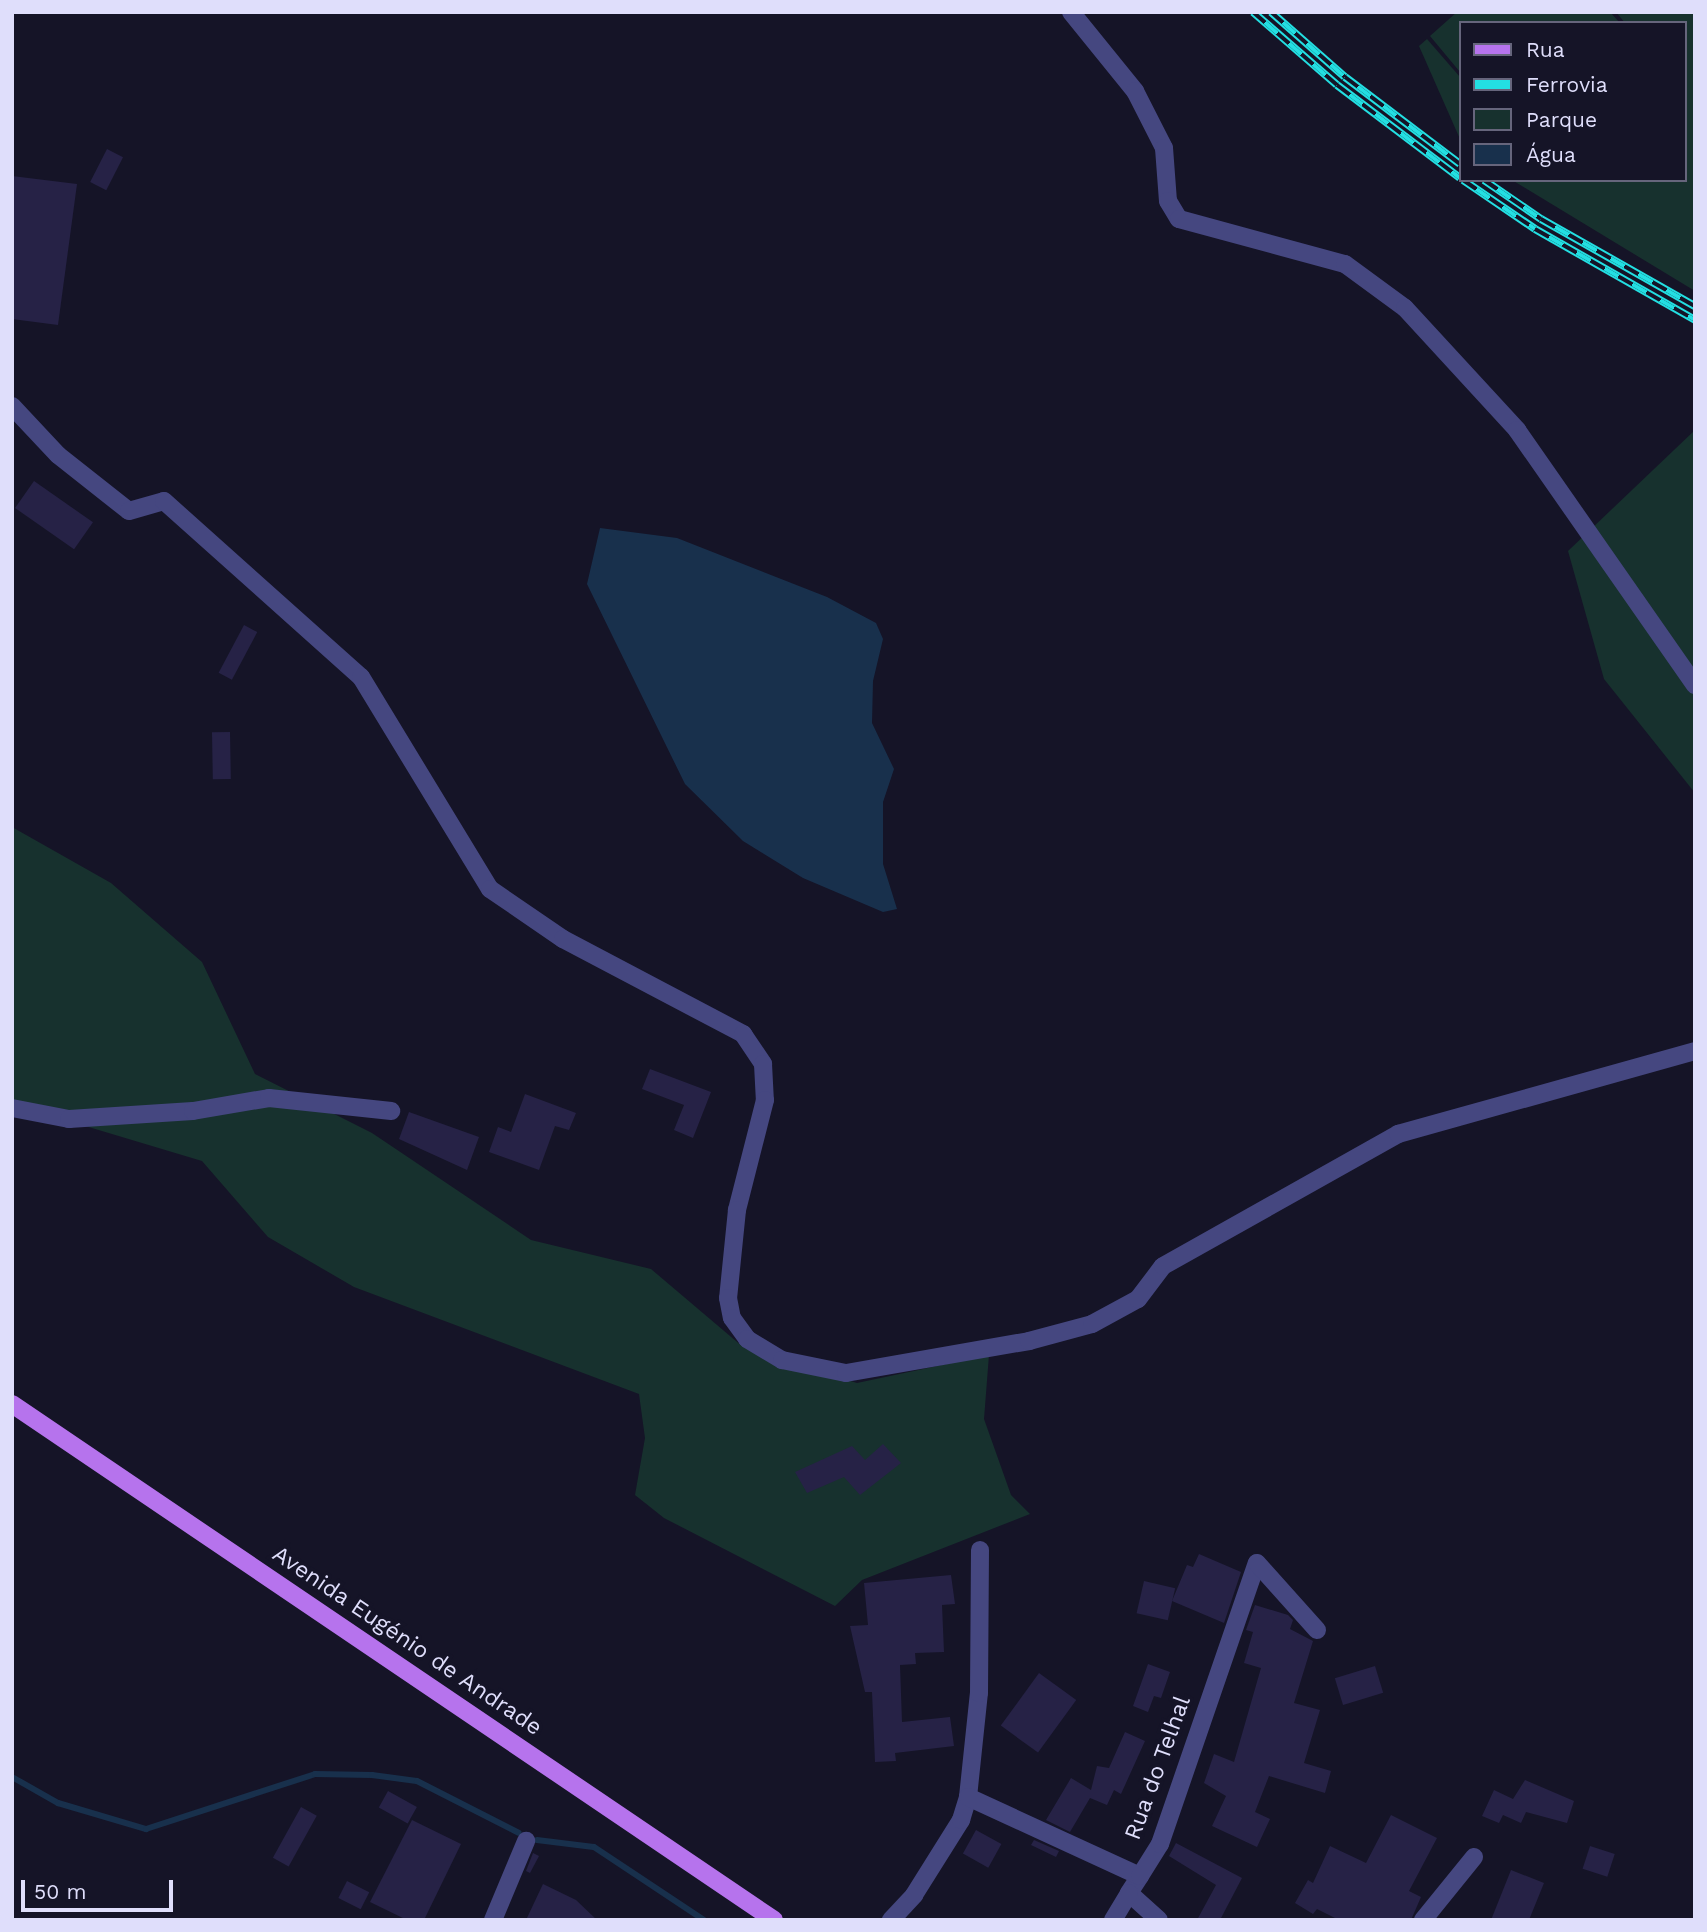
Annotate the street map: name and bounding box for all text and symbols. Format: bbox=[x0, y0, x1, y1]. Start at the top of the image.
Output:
legend bbox=[1458, 21, 1686, 182]
text: Rua bbox=[1526, 37, 1565, 62]
text: Ferrovia bbox=[1526, 72, 1608, 97]
text: Parque bbox=[1526, 107, 1597, 132]
text: Água bbox=[1526, 142, 1576, 167]
street label: Avenida Eugénio de Andrade bbox=[266, 1540, 548, 1742]
street label: Rua do Telhal bbox=[1119, 1692, 1197, 1844]
scale bar bbox=[24, 1866, 177, 1910]
text: 50 m bbox=[34, 1879, 86, 1904]

